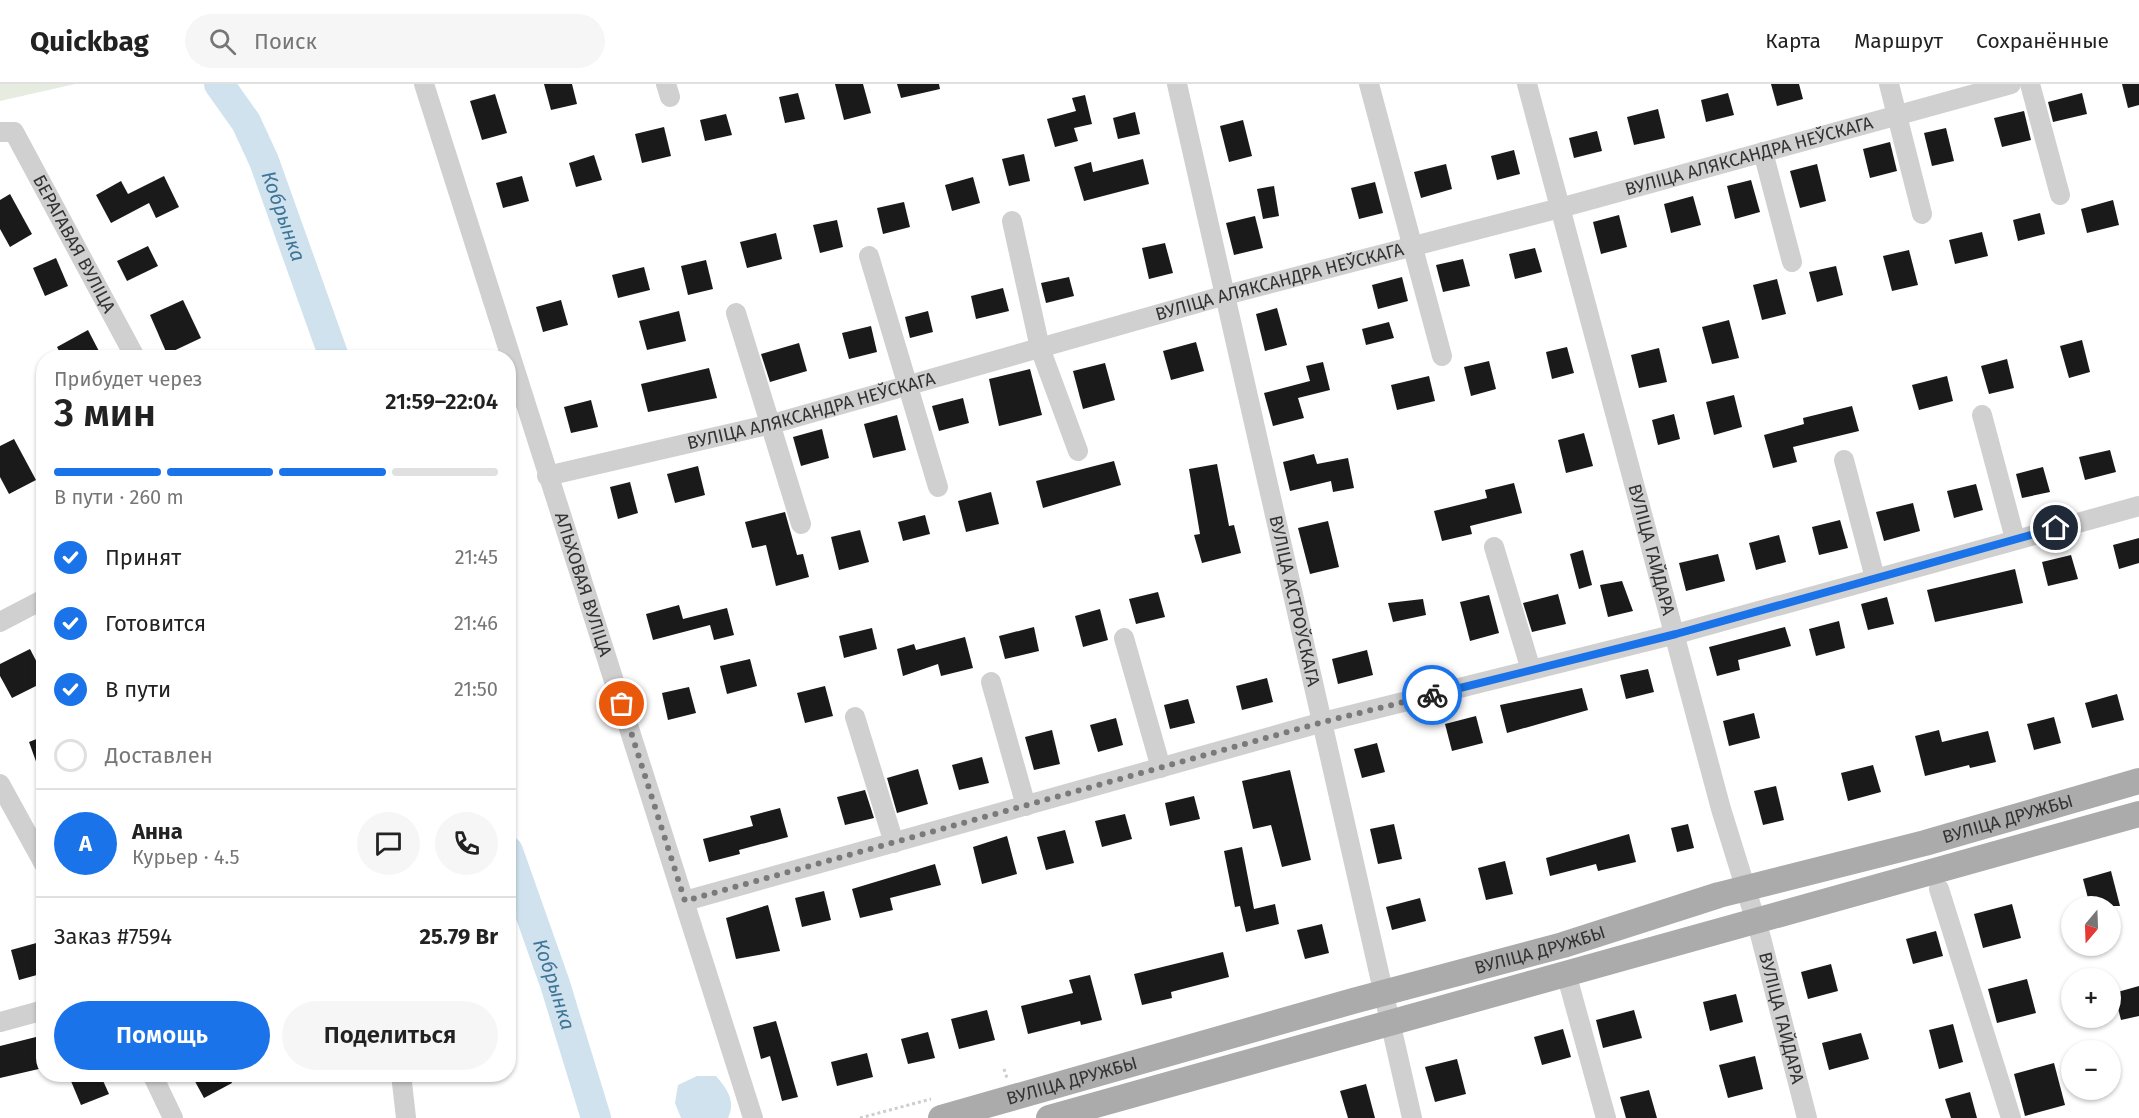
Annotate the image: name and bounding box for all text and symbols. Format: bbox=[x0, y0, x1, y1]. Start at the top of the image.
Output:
search box bbox=[185, 14, 605, 68]
text: Quickbag bbox=[30, 25, 149, 58]
icon: search bbox=[206, 25, 239, 58]
text: Поиск bbox=[254, 28, 317, 55]
text: Карта bbox=[1765, 28, 1821, 54]
text: Маршрут bbox=[1854, 28, 1943, 54]
text: Сохранённые bbox=[1976, 28, 2109, 54]
street label: ВУЛІЦА АЛЯКСАНДРА НЕЎСКАГА bbox=[1623, 111, 1876, 201]
water label: Кобрынка bbox=[256, 168, 311, 265]
street label: БЕРАГАВАЯ ВУЛІЦА bbox=[28, 171, 121, 317]
street label: ВУЛІЦА АЛЯКСАНДРА НЕЎСКАГА bbox=[1153, 238, 1407, 326]
text: Прибудет через bbox=[54, 367, 203, 391]
street label: ВУЛІЦА АЛЯКСАНДРА НЕЎСКАГА bbox=[685, 367, 938, 454]
text: 21:59–22:04 bbox=[385, 388, 498, 415]
text: 3 мин bbox=[54, 390, 156, 436]
street label: ВУЛІЦА ГАЙДАРА bbox=[1624, 482, 1680, 618]
text: В пути · 260 m bbox=[54, 485, 184, 509]
pin bbox=[2030, 502, 2081, 553]
street label: АЛЬХОВАЯ ВУЛІЦА bbox=[550, 509, 617, 660]
icon: home bbox=[2039, 511, 2072, 544]
street label: ВУЛІЦА АСТРОЎСКАГА bbox=[1264, 513, 1325, 689]
icon: check bbox=[54, 541, 87, 574]
text: Принят bbox=[105, 544, 181, 571]
text: 21:45 bbox=[455, 545, 498, 569]
icon: check bbox=[54, 607, 87, 640]
text: Готовится bbox=[105, 610, 206, 637]
text: 21:46 bbox=[454, 611, 498, 635]
courier bbox=[1402, 665, 1462, 725]
icon: check bbox=[54, 673, 87, 706]
text: В пути bbox=[105, 676, 171, 703]
text: 21:50 bbox=[454, 677, 498, 701]
pin bbox=[596, 678, 647, 729]
icon: bike bbox=[1416, 679, 1449, 712]
icon: bag bbox=[605, 687, 638, 720]
text: Доставлен bbox=[105, 742, 213, 769]
street label: ВУЛІЦА ДРУЖБЫ bbox=[1940, 790, 2076, 848]
button: chat bbox=[357, 812, 420, 875]
button: phone bbox=[435, 812, 498, 875]
text: Анна bbox=[132, 818, 183, 845]
text: А bbox=[79, 830, 92, 857]
text: Курьер · 4.5 bbox=[132, 845, 239, 869]
north arrow bbox=[2061, 896, 2121, 956]
map controls bbox=[2061, 896, 2121, 1100]
street label: ВУЛІЦА ДРУЖБЫ bbox=[1472, 921, 1608, 979]
text: Заказ #7594 bbox=[54, 923, 172, 950]
text: 25.79 Br bbox=[420, 923, 498, 950]
water label: Кобрынка bbox=[528, 935, 580, 1033]
street label: ВУЛІЦА ГАЙДАРА bbox=[1754, 950, 1809, 1087]
button: + bbox=[2061, 968, 2121, 1028]
button: Помощь bbox=[54, 1001, 270, 1070]
button: Поделиться bbox=[282, 1001, 498, 1070]
button: − bbox=[2061, 1040, 2121, 1100]
street label: ВУЛІЦА ДРУЖБЫ bbox=[1004, 1052, 1140, 1110]

